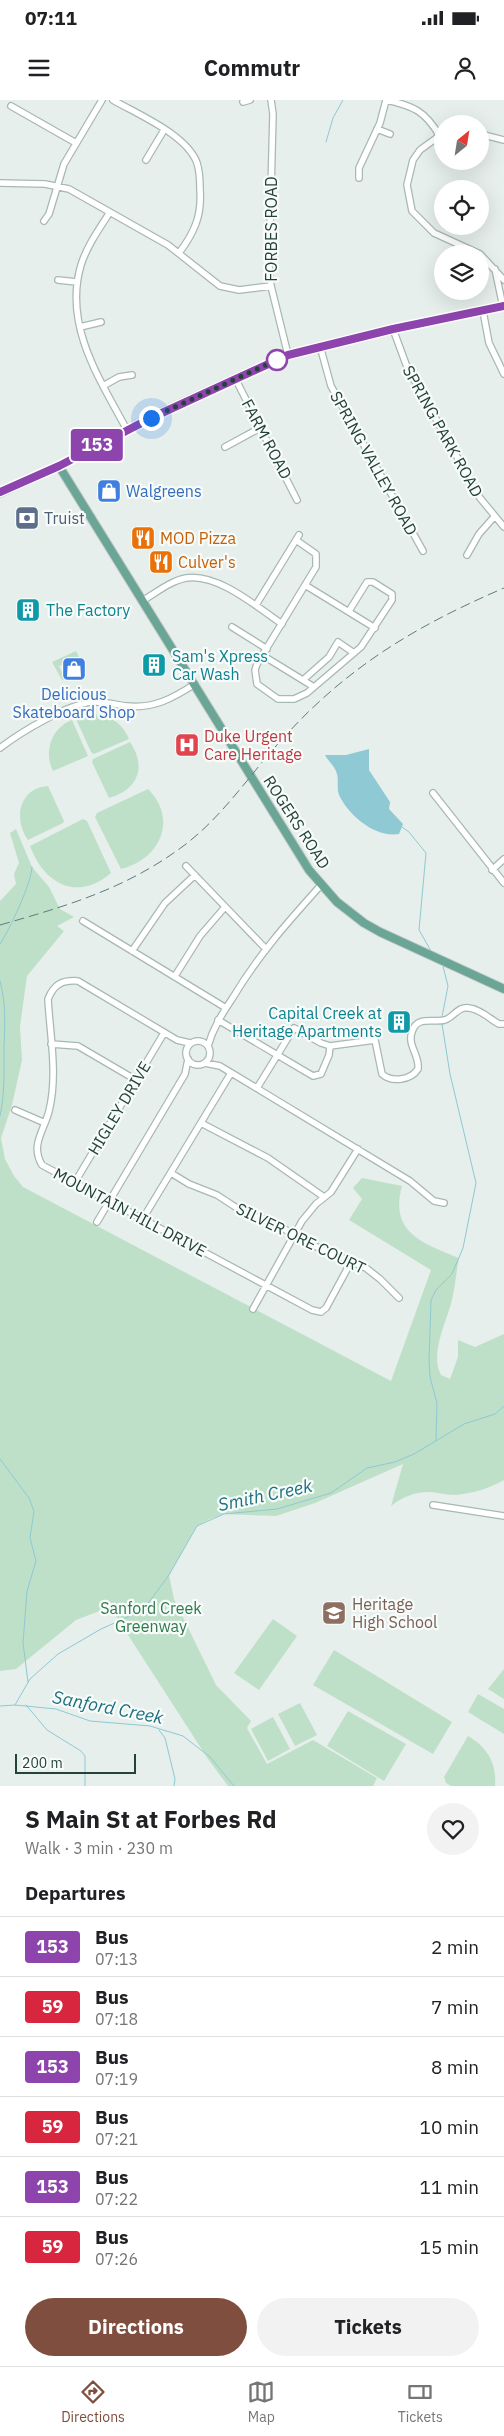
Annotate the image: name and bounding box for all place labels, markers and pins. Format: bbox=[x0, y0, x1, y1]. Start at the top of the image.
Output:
unlabelled marker bbox=[266, 349, 288, 371]
shop icon: Walgreens bbox=[96, 478, 122, 504]
place label: Walgreens bbox=[126, 481, 202, 501]
bank icon: Truist bbox=[14, 505, 40, 531]
place label: Truist bbox=[44, 508, 85, 528]
restaurant icon: MOD Pizza bbox=[130, 525, 156, 551]
place label: MOD Pizza bbox=[160, 528, 236, 548]
restaurant icon: Culver's bbox=[148, 549, 174, 575]
place label: Culver's bbox=[178, 552, 236, 572]
building icon: The Factory bbox=[15, 597, 41, 623]
place label: The Factory bbox=[46, 600, 130, 620]
place label: Sam's Xpress Car Wash bbox=[172, 646, 268, 684]
building icon: Sam's Xpress Car Wash bbox=[141, 652, 167, 678]
shop icon: Delicious Skateboard Shop bbox=[61, 656, 87, 682]
place label: Delicious Skateboard Shop bbox=[13, 684, 135, 722]
place label: Duke Urgent Care Heritage bbox=[204, 726, 302, 764]
hospital icon: Duke Urgent Care Heritage bbox=[174, 732, 200, 758]
place label: Capital Creek at Heritage Apartments bbox=[232, 1003, 382, 1041]
building icon: Capital Creek at Heritage Apartments bbox=[386, 1009, 412, 1035]
place label: Heritage High School bbox=[352, 1594, 437, 1632]
school or university icon: Heritage High School bbox=[321, 1600, 347, 1626]

